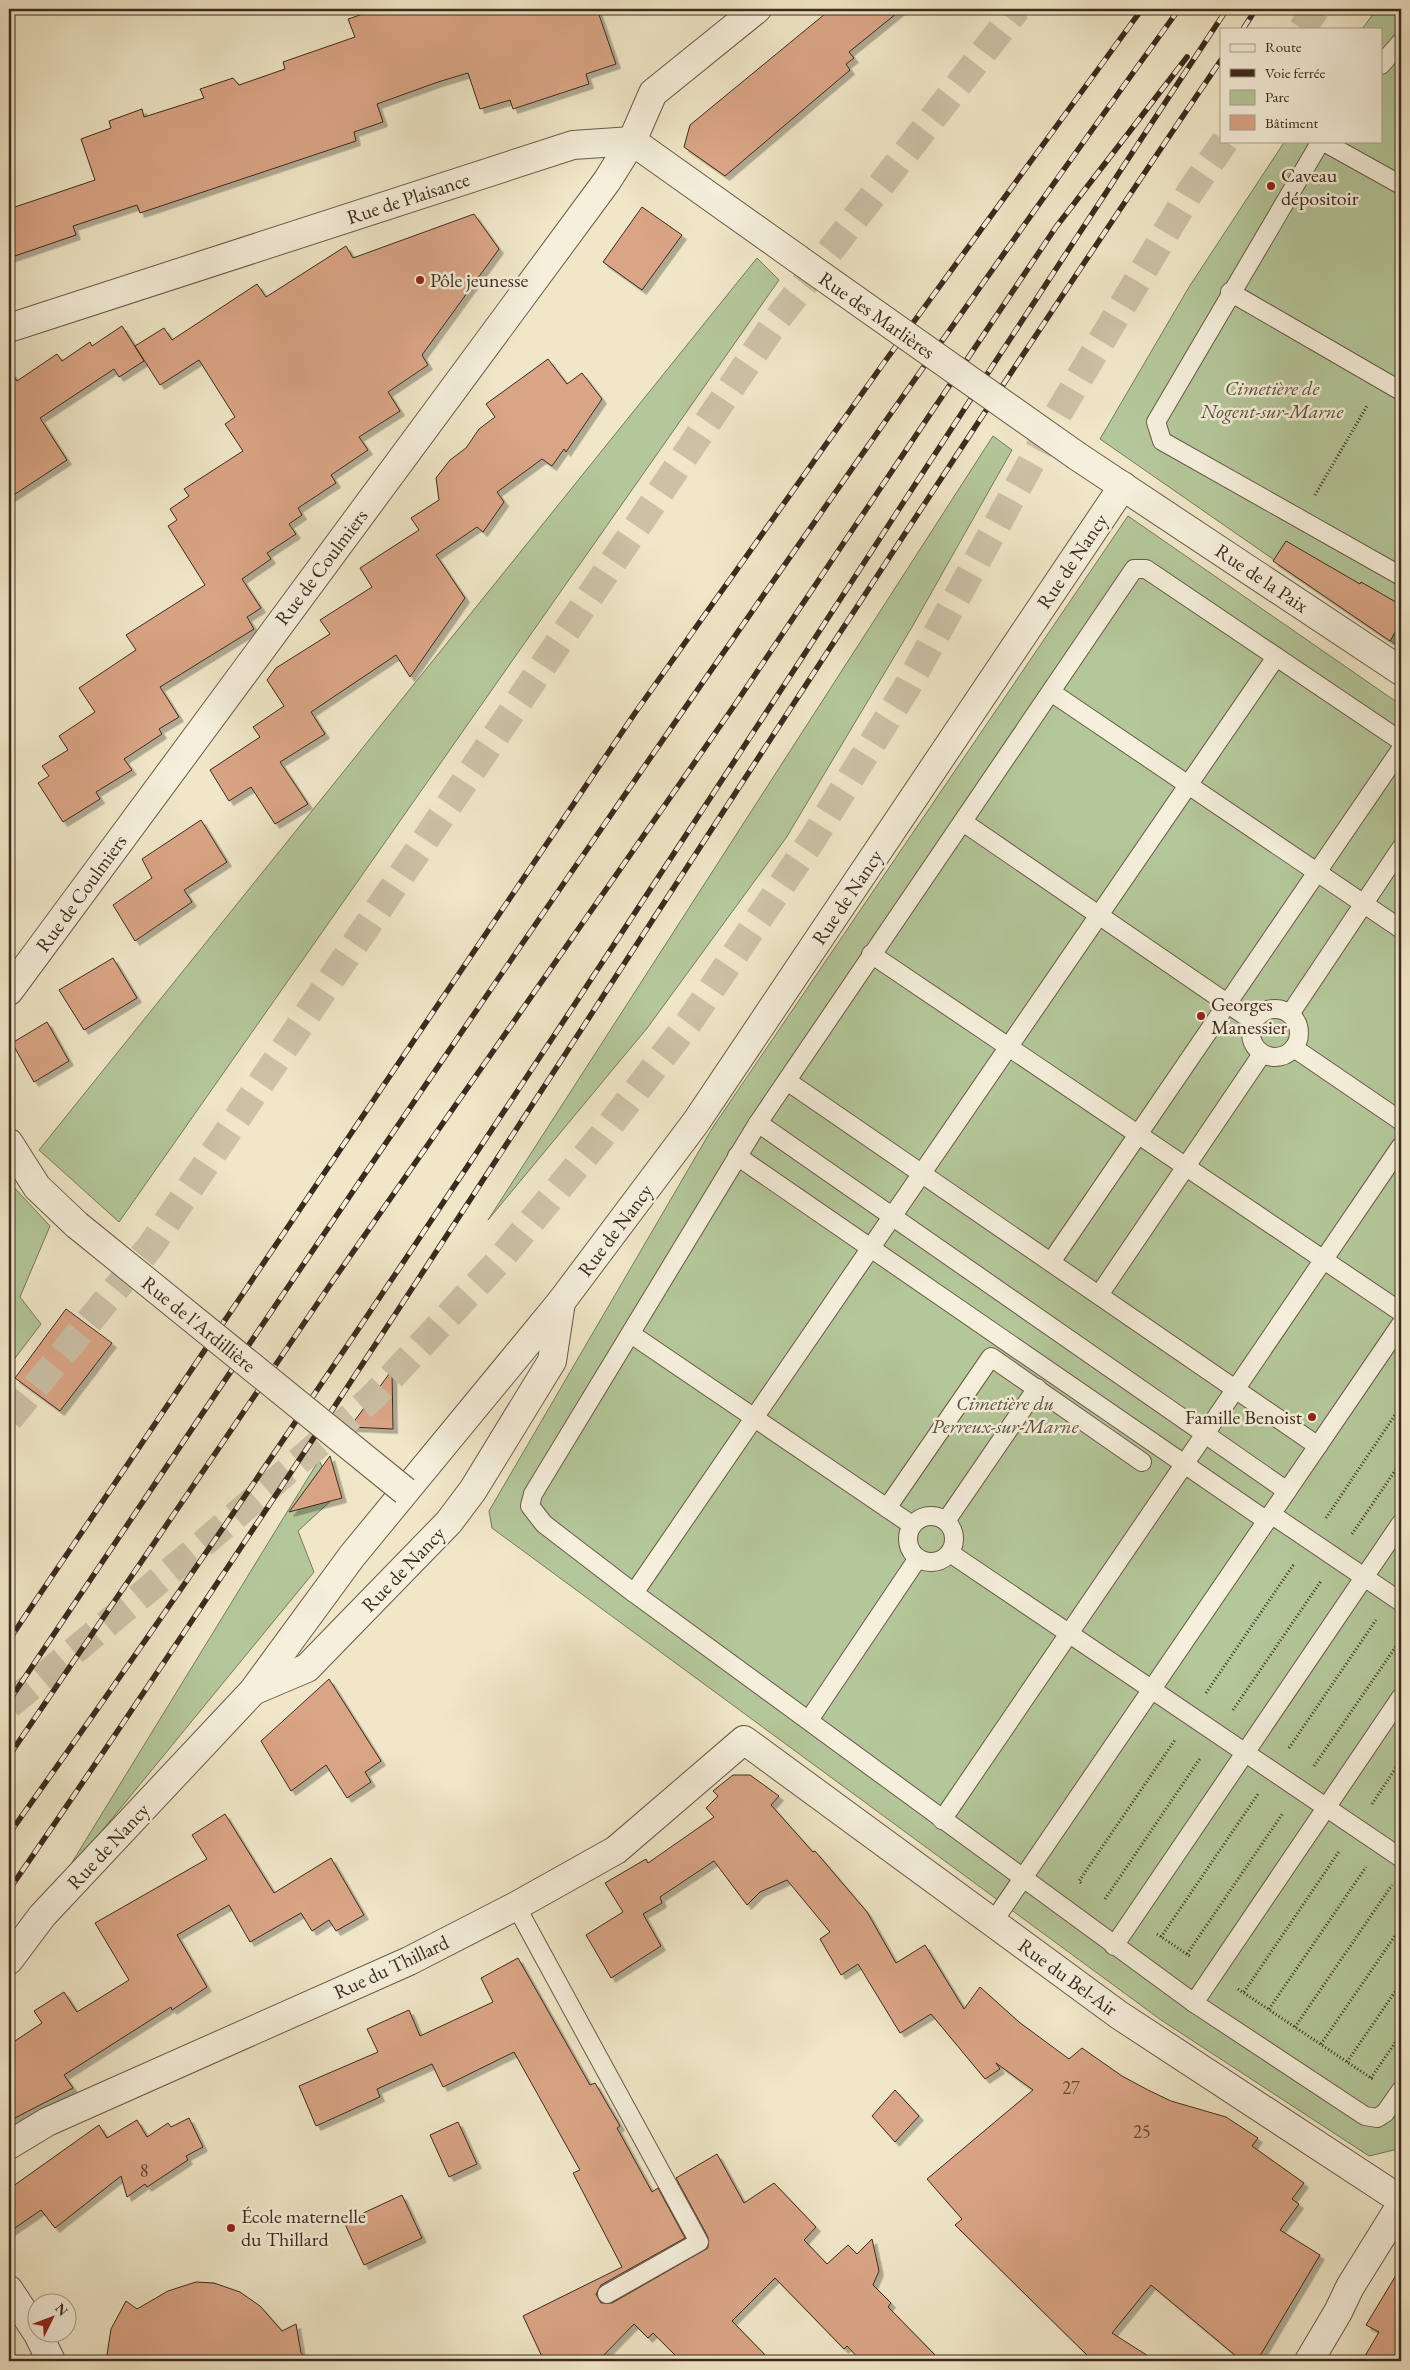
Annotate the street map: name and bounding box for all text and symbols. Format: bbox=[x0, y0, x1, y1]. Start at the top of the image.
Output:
legend bbox=[1220, 28, 1382, 142]
text: Route bbox=[1265, 37, 1302, 56]
text: Voie ferrée bbox=[1265, 63, 1325, 82]
text: Parc bbox=[1265, 87, 1290, 106]
text: Bâtiment bbox=[1265, 113, 1319, 132]
place label: Caveau dépositoir bbox=[1281, 162, 1359, 211]
street label: Rue de Plaisance bbox=[343, 166, 473, 230]
marker: Caveau dépositoir bbox=[1265, 180, 1277, 192]
street label: Rue des Marlières bbox=[814, 265, 940, 365]
place label: Pôle jeunesse bbox=[430, 267, 528, 293]
marker: Pôle jeunesse bbox=[414, 274, 426, 286]
park label: Cimetière de Nogent-sur-Marne bbox=[1200, 375, 1343, 424]
street label: Rue de Coulmiers bbox=[269, 504, 373, 630]
street label: Rue de Nancy bbox=[1031, 508, 1113, 614]
street label: Rue de la Paix bbox=[1210, 537, 1314, 619]
street label: Rue de Coulmiers bbox=[30, 829, 132, 957]
street label: Rue de Nancy bbox=[806, 844, 888, 950]
place label: Georges Manessier bbox=[1211, 991, 1288, 1040]
marker: Georges Manessier bbox=[1195, 1010, 1207, 1022]
street label: Rue de Nancy bbox=[572, 1178, 658, 1282]
street label: Rue de l'Ardillière bbox=[137, 1270, 262, 1378]
park label: Cimetière du Perreux-sur-Marne bbox=[932, 1390, 1079, 1439]
place label: Famille Benoist bbox=[1185, 1404, 1303, 1430]
marker: Famille Benoist bbox=[1306, 1411, 1318, 1423]
street label: Rue de Nancy bbox=[356, 1520, 451, 1617]
street label: Rue de Nancy bbox=[61, 1797, 155, 1895]
street label: Rue du Thillard bbox=[329, 1929, 454, 2005]
street label: Rue du Bel-Air bbox=[1013, 1932, 1123, 2022]
house number: 27 bbox=[1062, 2076, 1080, 2099]
house number: 25 bbox=[1133, 2120, 1151, 2143]
house number: 8 bbox=[140, 2159, 148, 2182]
place label: École maternelle du Thillard bbox=[241, 2203, 366, 2252]
marker: École maternelle du Thillard bbox=[225, 2222, 237, 2234]
north arrow bbox=[28, 2292, 78, 2342]
text: N bbox=[51, 2299, 73, 2320]

